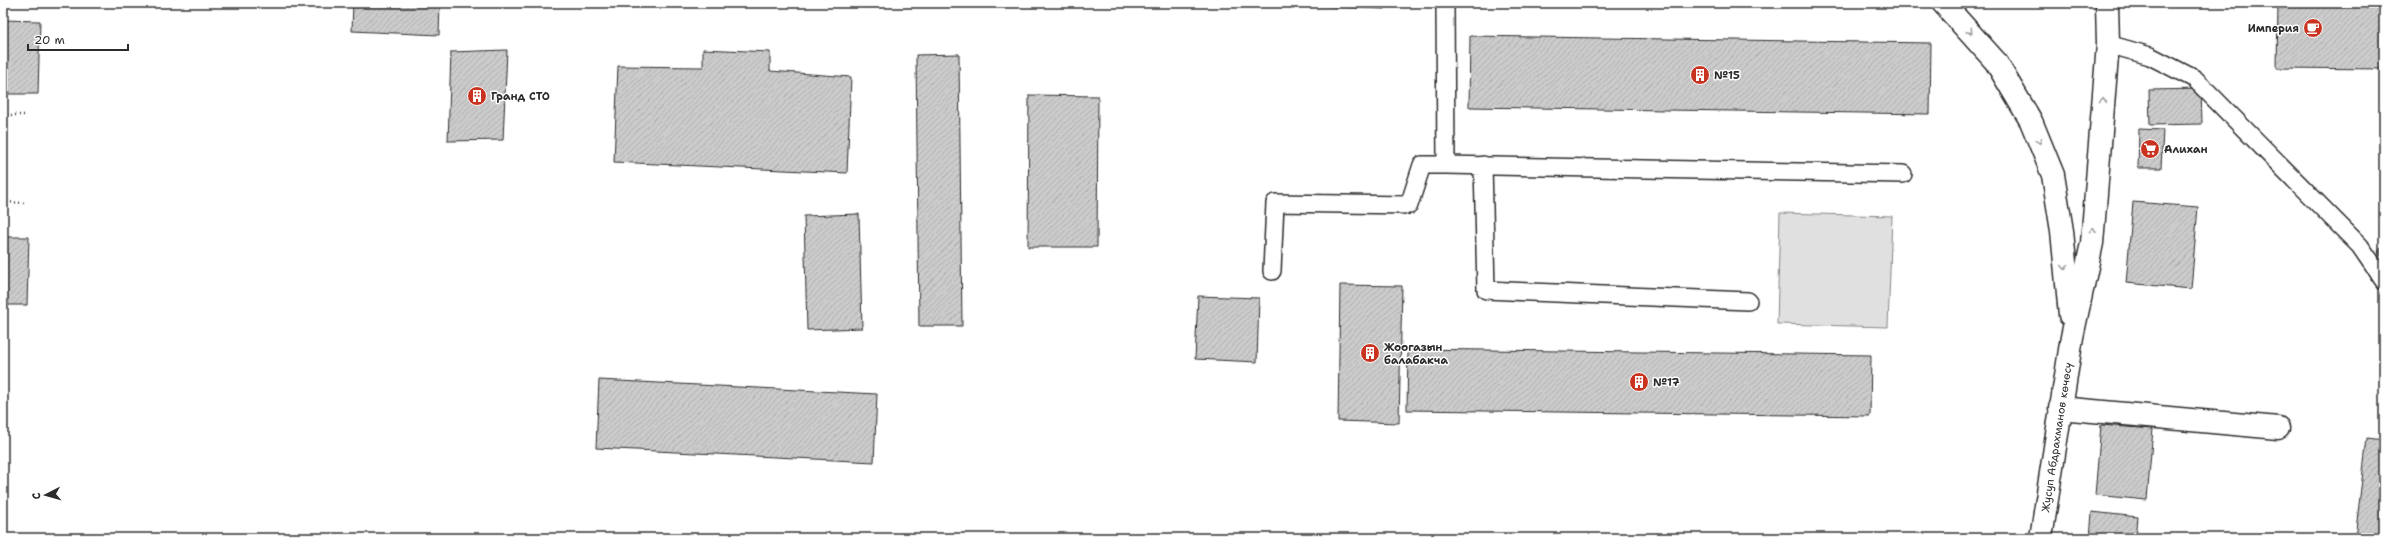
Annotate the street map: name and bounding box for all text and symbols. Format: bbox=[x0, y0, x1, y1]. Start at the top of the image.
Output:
cafe icon: Империя bbox=[2302, 17, 2324, 39]
place label: Империя bbox=[2248, 21, 2299, 36]
scale bar bbox=[28, 26, 128, 52]
one-way arrow bbox=[1965, 27, 1972, 34]
text: 20 m bbox=[34, 32, 65, 48]
building icon: №15 bbox=[1689, 64, 1711, 86]
place label: №15 bbox=[1714, 68, 1740, 83]
building icon: Гранд СТО bbox=[466, 85, 488, 107]
place label: Гранд СТО bbox=[491, 89, 550, 104]
one-way arrow bbox=[2099, 97, 2108, 103]
one-way arrow bbox=[2034, 137, 2042, 144]
supermarket icon: Алихан bbox=[2139, 138, 2161, 160]
place label: Алихан bbox=[2164, 142, 2208, 157]
one-way arrow bbox=[2089, 227, 2098, 233]
one-way arrow bbox=[2061, 264, 2070, 270]
place label: Жоогазын балабакча bbox=[1384, 340, 1448, 368]
building icon: Жоогазын балабакча bbox=[1359, 342, 1381, 364]
street label: Жусуп Абдрахманов көчөсү bbox=[2038, 361, 2076, 513]
building icon: №17 bbox=[1628, 371, 1650, 393]
place label: №17 bbox=[1653, 375, 1680, 390]
north arrow bbox=[26, 475, 66, 515]
text: С bbox=[29, 492, 44, 500]

